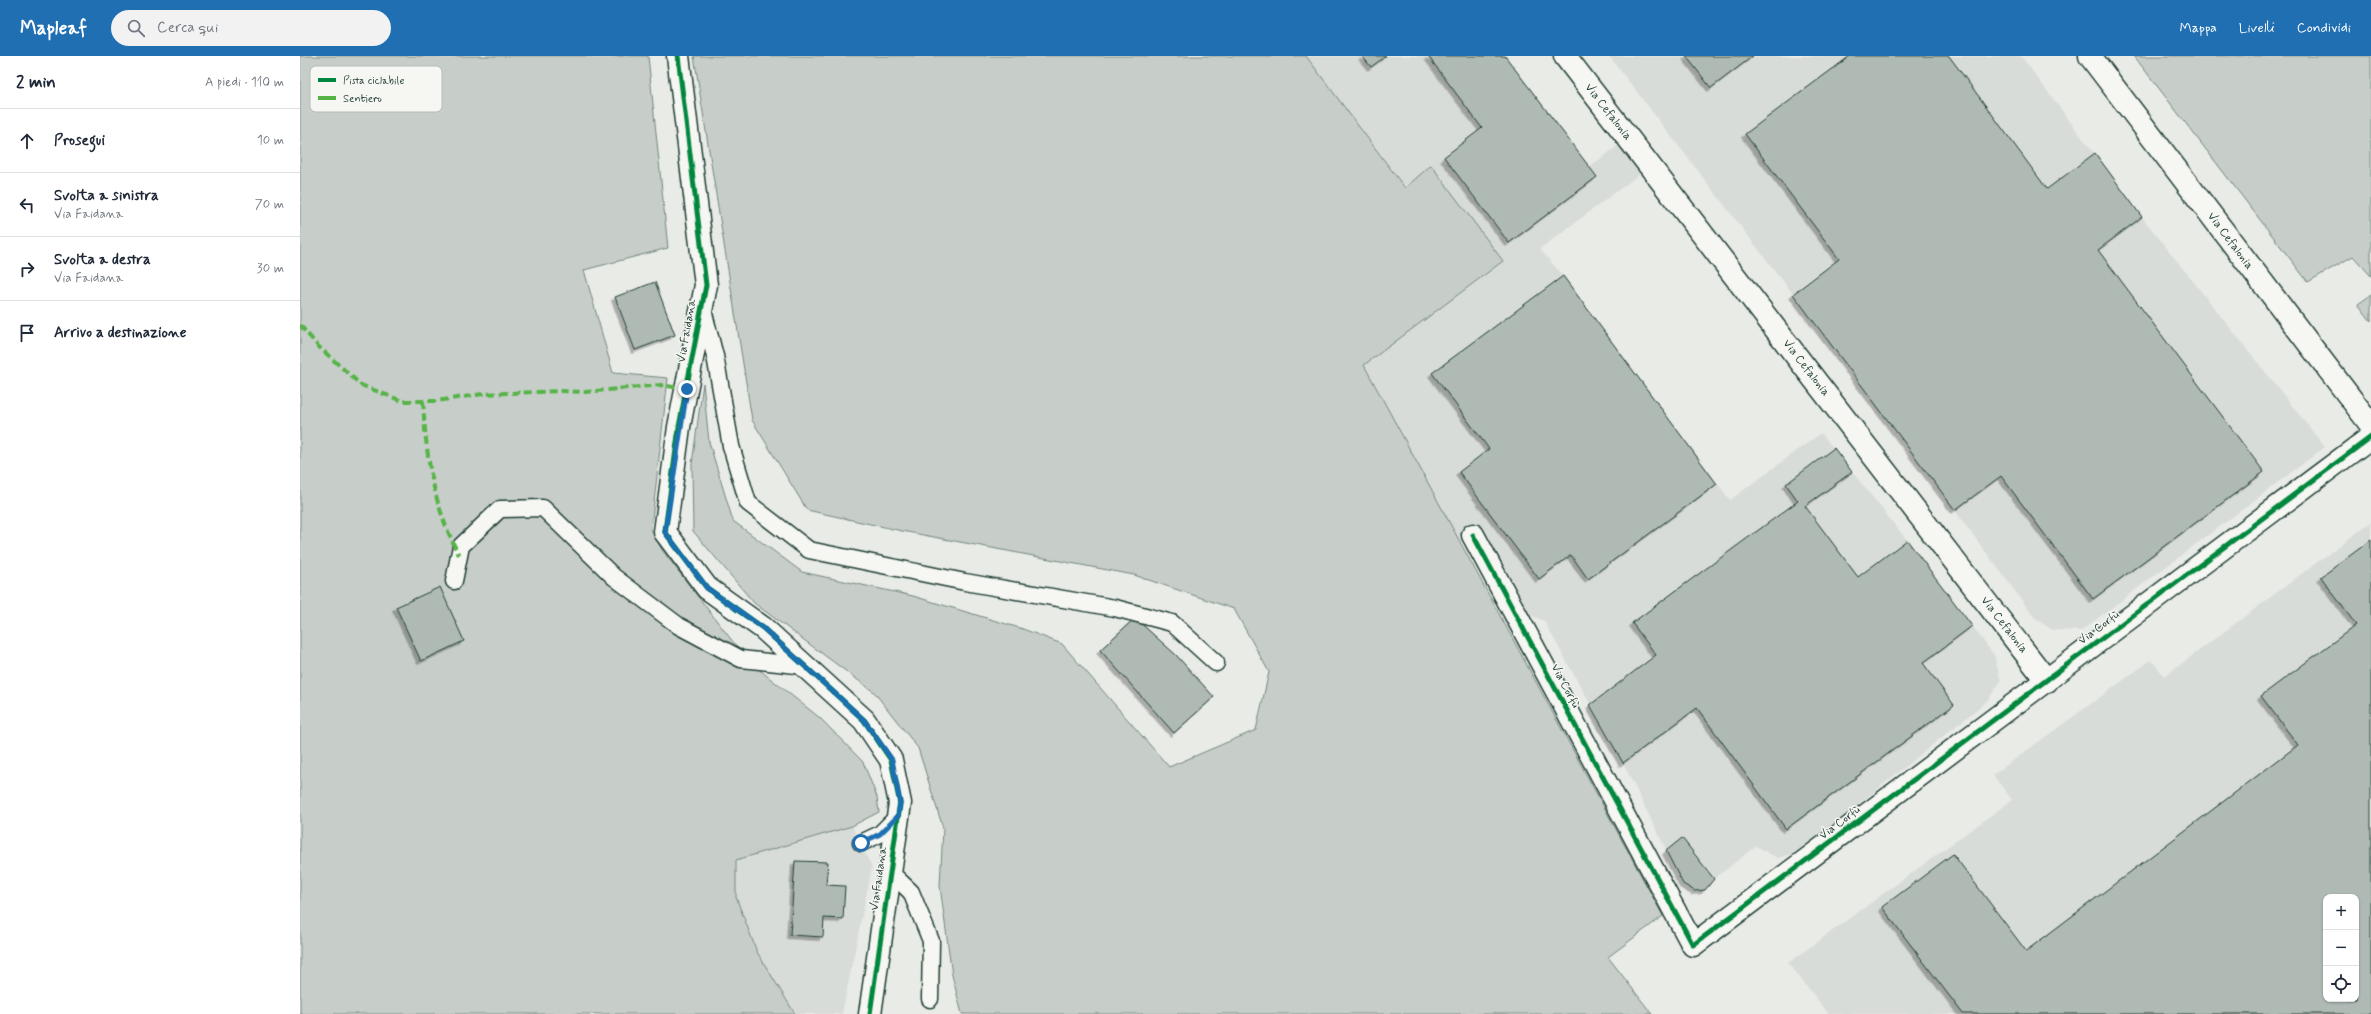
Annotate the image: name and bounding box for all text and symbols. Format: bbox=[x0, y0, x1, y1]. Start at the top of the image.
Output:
search box bbox=[111, 10, 391, 46]
text: Mapleaf bbox=[20, 16, 87, 41]
icon: search bbox=[125, 17, 147, 39]
text: Cerca qui bbox=[157, 18, 218, 38]
text: Mappa bbox=[2179, 19, 2217, 37]
text: Livelli bbox=[2239, 19, 2275, 37]
text: Condividi bbox=[2297, 19, 2351, 37]
legend bbox=[310, 66, 442, 112]
text: 2 min bbox=[16, 71, 56, 93]
text: A piedi · 110 m bbox=[205, 74, 284, 91]
text: Pista ciclabile bbox=[343, 74, 404, 88]
street label: Via Cefalonia bbox=[1581, 80, 1635, 144]
text: Sentiero bbox=[343, 92, 382, 106]
icon: ahead bbox=[16, 130, 38, 152]
text: Prosegui bbox=[54, 131, 105, 151]
text: 10 m bbox=[257, 132, 284, 149]
text: Svolta a sinistra bbox=[54, 186, 159, 206]
icon: left bbox=[16, 194, 38, 216]
text: 70 m bbox=[255, 196, 284, 213]
text: Via Faidana bbox=[54, 206, 123, 223]
street label: Via Cefalonia bbox=[2203, 209, 2257, 273]
text: Svolta a destra bbox=[54, 250, 151, 270]
icon: right bbox=[16, 258, 38, 280]
text: 30 m bbox=[257, 260, 284, 277]
text: Via Faidana bbox=[54, 270, 123, 287]
street label: Via Faidana bbox=[674, 297, 701, 364]
icon: arrive bbox=[16, 322, 38, 344]
text: Arrivo a destinazione bbox=[54, 323, 187, 343]
street label: Via Cefalonia bbox=[1779, 336, 1833, 400]
route end bbox=[678, 380, 696, 398]
street label: Via Cefalonia bbox=[1977, 593, 2031, 657]
street label: Via Corfù bbox=[2075, 607, 2123, 649]
street label: Via Corfù bbox=[1547, 661, 1584, 711]
street label: Via Corfù bbox=[1816, 802, 1864, 844]
route start bbox=[852, 834, 870, 852]
street label: Via Faidana bbox=[867, 845, 891, 912]
map controls bbox=[2323, 894, 2359, 1002]
button: + bbox=[2323, 894, 2359, 930]
button: − bbox=[2323, 930, 2359, 966]
button: locate bbox=[2323, 966, 2359, 1002]

